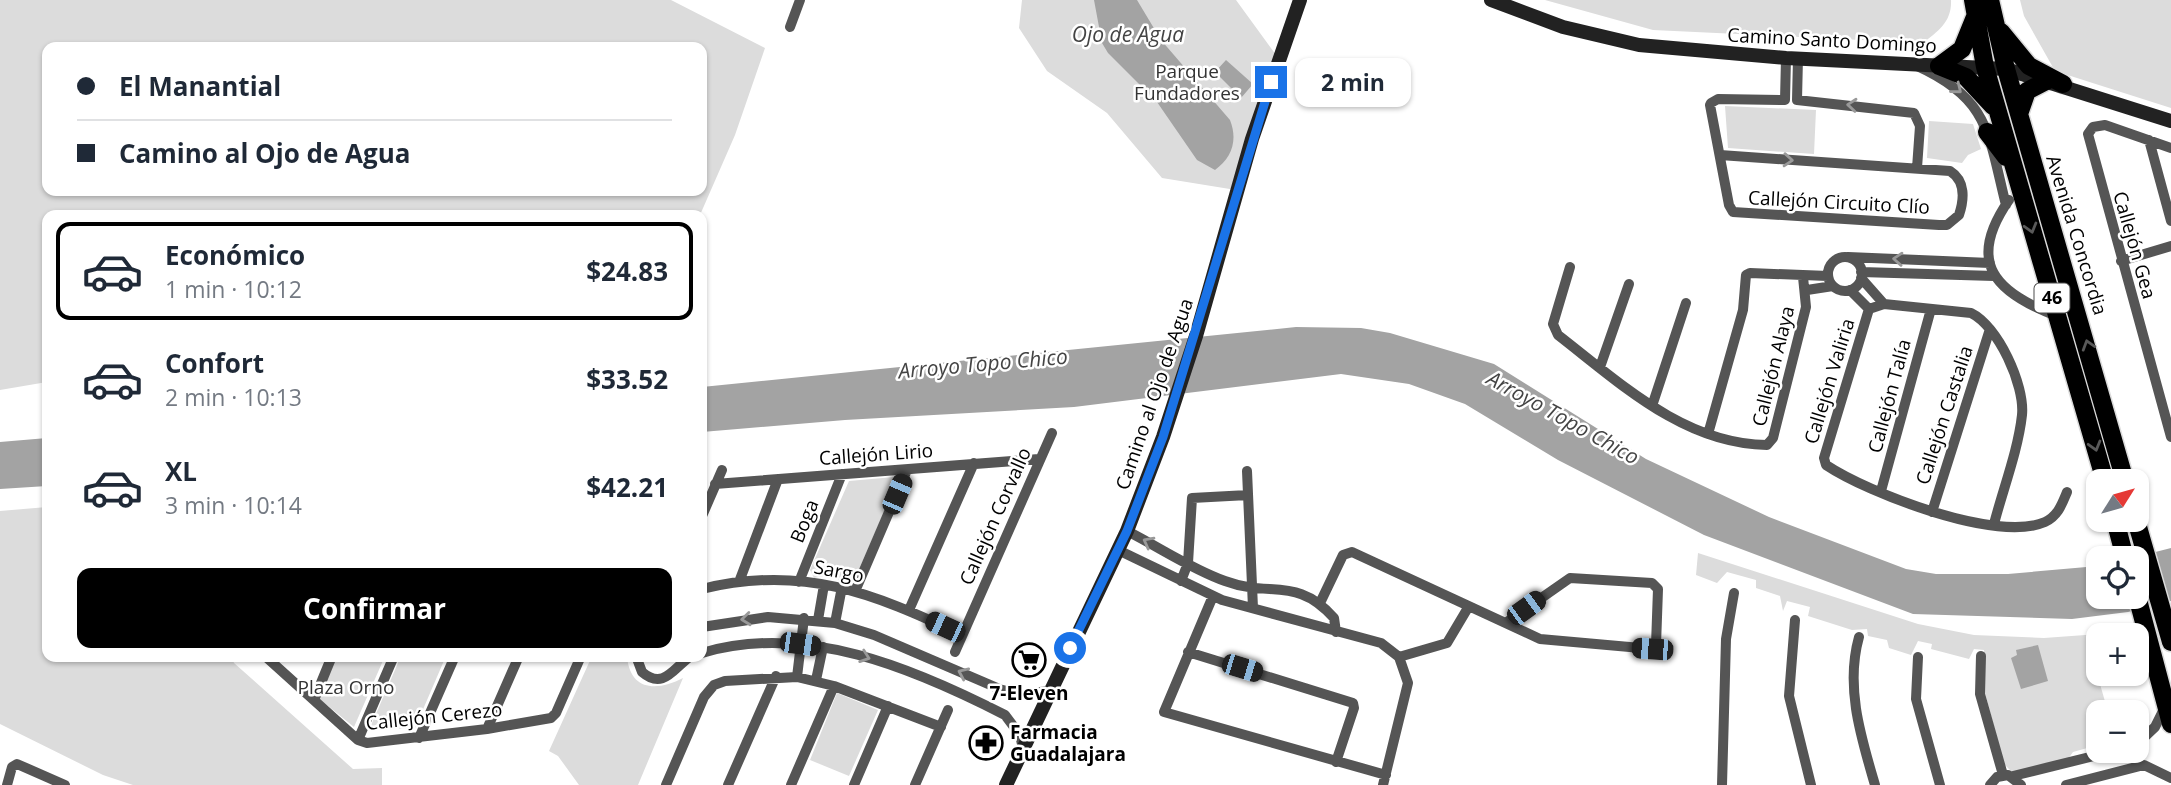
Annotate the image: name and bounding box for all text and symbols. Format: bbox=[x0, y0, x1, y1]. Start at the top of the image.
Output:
water label: Ojo de Agua bbox=[1072, 20, 1184, 48]
street label: Camino Santo Domingo bbox=[1727, 22, 1937, 58]
callout: 2 min bbox=[1296, 57, 1411, 106]
park label: Parque Fundadores bbox=[1134, 58, 1240, 106]
route end bbox=[1255, 66, 1287, 98]
text: 2 min bbox=[1321, 66, 1385, 98]
text: El Manantial bbox=[119, 68, 281, 104]
one-way arrow bbox=[1949, 81, 1962, 93]
one-way arrow bbox=[1846, 98, 1858, 113]
text: Camino al Ojo de Agua bbox=[119, 135, 411, 171]
one-way arrow bbox=[1783, 152, 1794, 167]
street label: Avenida Concordia bbox=[2040, 152, 2114, 318]
street label: Callejón Circuito Clío bbox=[1748, 184, 1930, 220]
street label: Callejón Gea bbox=[2107, 188, 2163, 302]
one-way arrow bbox=[2023, 222, 2038, 234]
text: Económico bbox=[165, 237, 305, 273]
icon: car bbox=[81, 240, 144, 303]
one-way arrow bbox=[1892, 252, 1903, 267]
text: $24.83 bbox=[586, 253, 668, 289]
text: 1 min · 10:12 bbox=[165, 273, 302, 305]
road number: 46 bbox=[2035, 284, 2070, 312]
street label: Camino al Ojo de Agua bbox=[1109, 295, 1199, 493]
street label: Callejón Alaya bbox=[1746, 303, 1800, 429]
street label: Callejón Valiria bbox=[1798, 315, 1860, 447]
street label: Callejón Talía bbox=[1861, 336, 1917, 456]
one-way arrow bbox=[2081, 339, 2096, 351]
water label: Arroyo Topo Chico bbox=[895, 342, 1069, 385]
street label: Callejón Castalia bbox=[1909, 342, 1979, 488]
text: Confort bbox=[165, 345, 264, 381]
icon: car bbox=[81, 348, 144, 411]
text: $33.52 bbox=[586, 361, 668, 397]
water label: Arroyo Topo Chico bbox=[1481, 363, 1645, 471]
text: 2 min · 10:13 bbox=[165, 381, 302, 413]
street label: Callejón Lirio bbox=[818, 437, 934, 471]
one-way arrow bbox=[2087, 440, 2102, 452]
street label: Callejón Corvallo bbox=[953, 443, 1037, 589]
text: XL bbox=[165, 453, 197, 489]
icon: car bbox=[81, 456, 144, 519]
text: $42.21 bbox=[586, 469, 668, 505]
north arrow bbox=[2086, 469, 2149, 532]
map controls bbox=[2086, 469, 2149, 763]
car bbox=[880, 471, 915, 517]
text: 3 min · 10:14 bbox=[165, 489, 302, 521]
street label: Boga bbox=[784, 495, 824, 547]
one-way arrow bbox=[1143, 537, 1155, 550]
button: locate bbox=[2086, 546, 2149, 609]
street label: Sargo bbox=[812, 553, 866, 589]
button: Confirmar bbox=[77, 568, 672, 648]
car bbox=[1503, 587, 1550, 629]
car bbox=[922, 609, 969, 645]
one-way arrow bbox=[740, 611, 751, 626]
button: + bbox=[2086, 623, 2149, 686]
car bbox=[778, 631, 823, 657]
route start bbox=[1054, 632, 1086, 664]
car bbox=[1631, 637, 1674, 661]
supermarket icon: 7-Eleven bbox=[1010, 641, 1048, 679]
one-way arrow bbox=[859, 648, 871, 663]
car bbox=[1219, 652, 1266, 684]
one-way arrow bbox=[958, 667, 970, 681]
park label: Plaza Orno bbox=[298, 674, 394, 700]
place label: 7-Eleven bbox=[989, 680, 1069, 706]
street label: Callejón Cerezo bbox=[365, 696, 503, 736]
button: − bbox=[2086, 700, 2149, 763]
place label: Farmacia Guadalajara bbox=[1010, 719, 1126, 767]
pharmacy icon: Farmacia Guadalajara bbox=[967, 724, 1005, 762]

